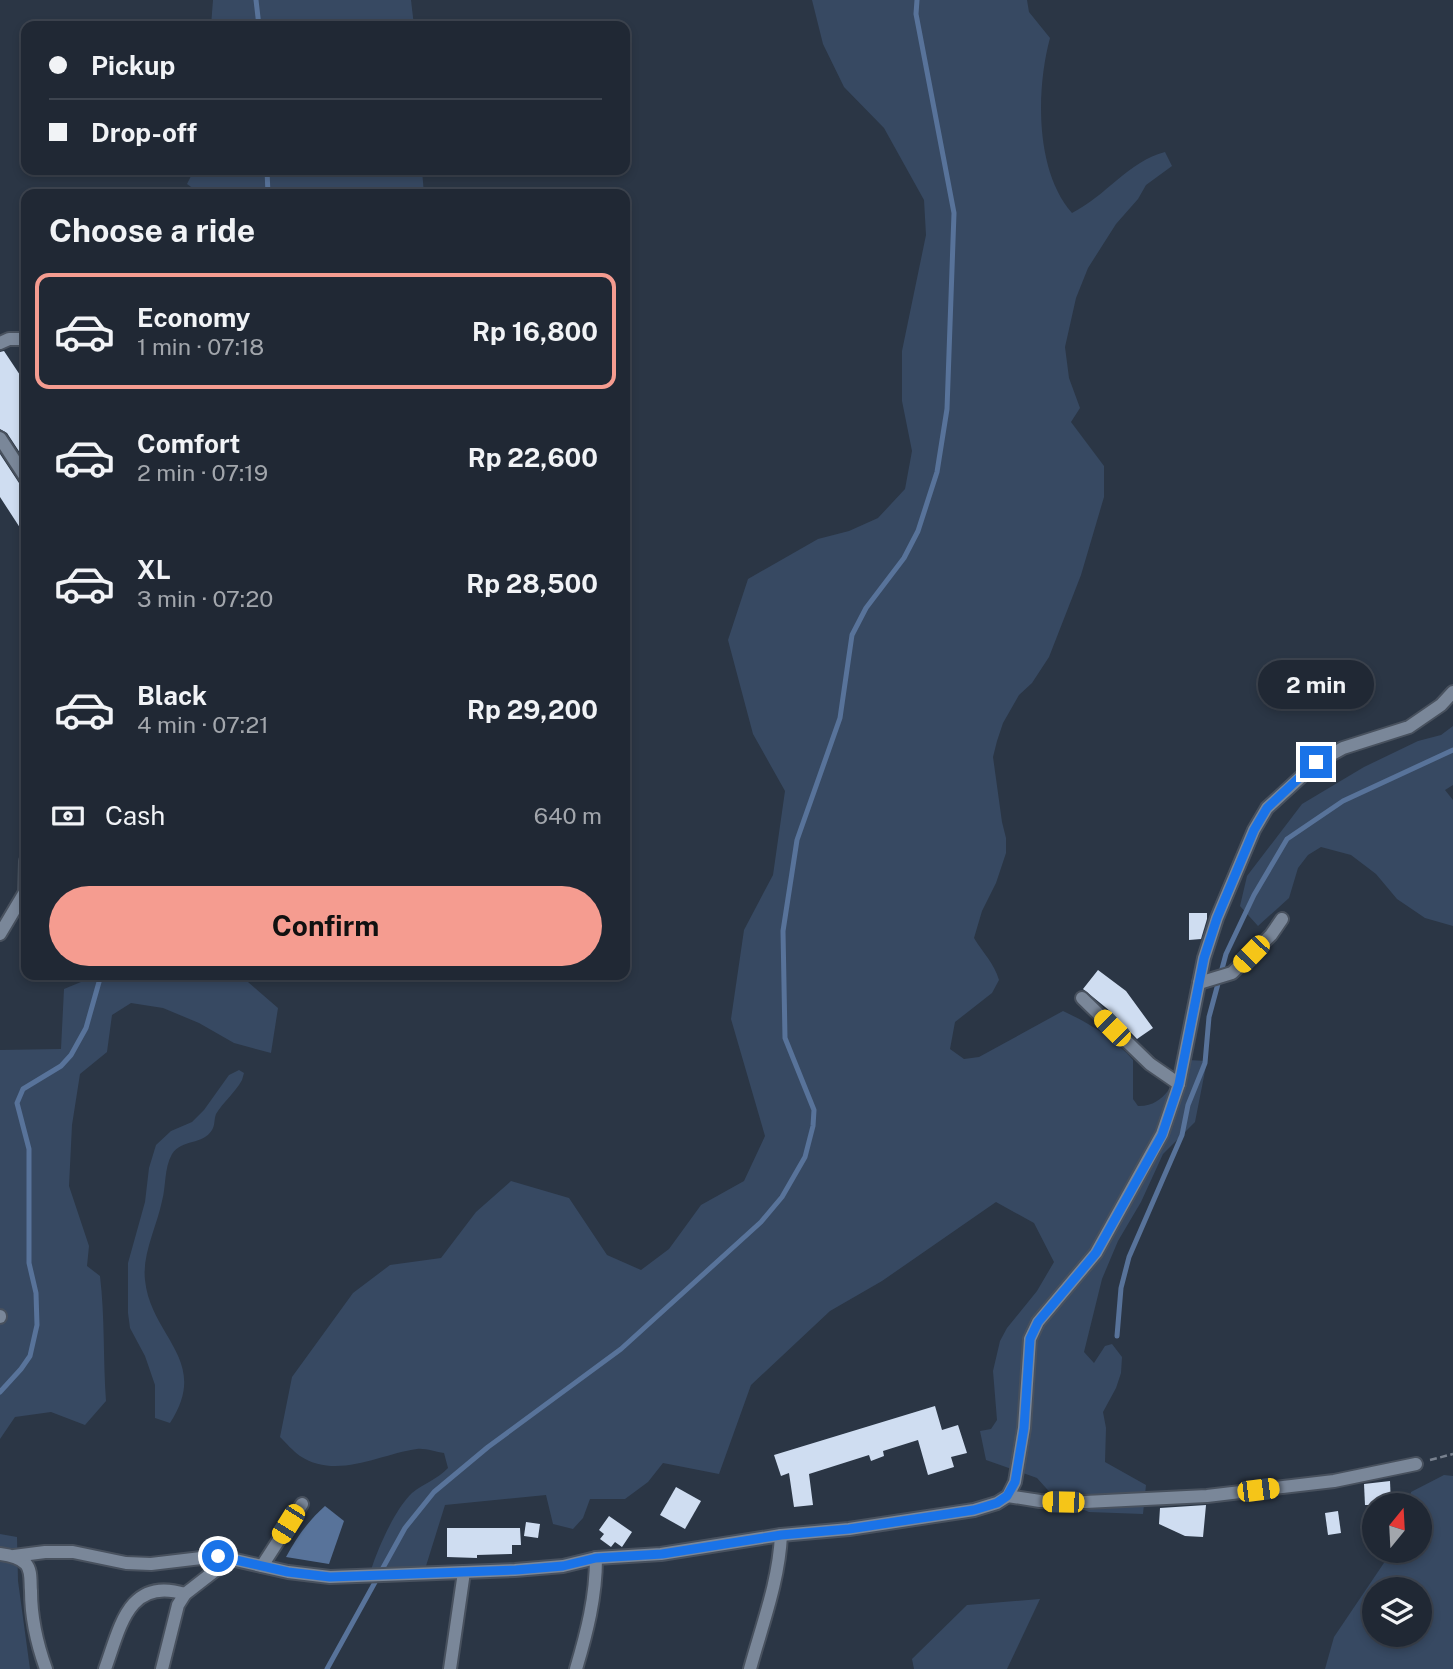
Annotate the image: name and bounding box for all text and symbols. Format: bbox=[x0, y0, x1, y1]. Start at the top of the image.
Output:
text: Pickup bbox=[91, 50, 175, 81]
text: Drop-off bbox=[91, 117, 197, 148]
text: Choose a ride bbox=[49, 212, 255, 249]
icon: car bbox=[53, 300, 116, 363]
text: Economy bbox=[137, 302, 250, 333]
text: Rp 16,800 bbox=[472, 316, 598, 347]
text: 1 min · 07:18 bbox=[137, 333, 264, 360]
icon: car bbox=[53, 426, 116, 489]
text: Comfort bbox=[137, 428, 240, 459]
text: Rp 22,600 bbox=[468, 442, 598, 473]
text: 2 min · 07:19 bbox=[137, 459, 268, 486]
icon: car bbox=[53, 552, 116, 615]
text: XL bbox=[137, 554, 171, 585]
text: Rp 28,500 bbox=[466, 568, 598, 599]
text: 3 min · 07:20 bbox=[137, 585, 273, 612]
callout: 2 min bbox=[1258, 660, 1374, 710]
text: 2 min bbox=[1286, 671, 1346, 698]
icon: car bbox=[53, 678, 116, 741]
text: Black bbox=[137, 680, 207, 711]
text: Rp 29,200 bbox=[467, 694, 598, 725]
text: 4 min · 07:21 bbox=[137, 711, 269, 738]
route end bbox=[1300, 746, 1332, 778]
icon: cash bbox=[49, 797, 87, 835]
text: Cash bbox=[105, 800, 165, 831]
text: 640 m bbox=[534, 802, 602, 829]
button: Confirm bbox=[49, 886, 602, 966]
car bbox=[1229, 932, 1274, 976]
car bbox=[1090, 1006, 1135, 1050]
car bbox=[1236, 1477, 1281, 1503]
car bbox=[1042, 1491, 1085, 1513]
north arrow bbox=[1362, 1493, 1432, 1563]
map controls bbox=[1362, 1493, 1432, 1647]
car bbox=[268, 1501, 309, 1547]
route start bbox=[202, 1540, 234, 1572]
button: layers bbox=[1362, 1577, 1432, 1647]

